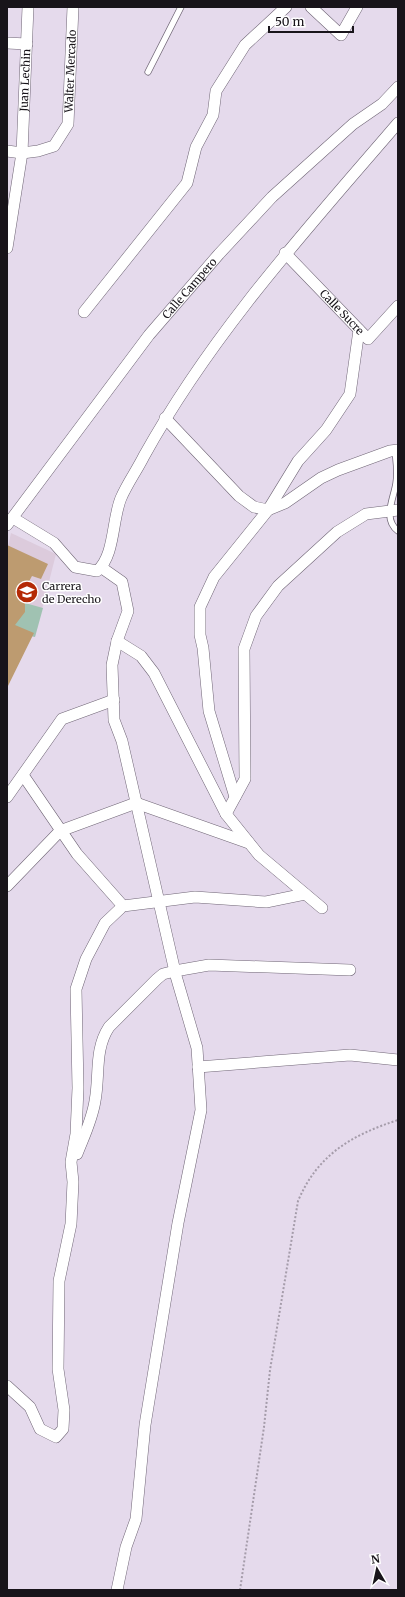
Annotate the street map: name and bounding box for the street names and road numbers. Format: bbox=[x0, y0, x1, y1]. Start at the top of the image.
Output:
street label: Walter Mercado bbox=[61, 29, 79, 114]
street label: Juan Lechin bbox=[17, 48, 33, 113]
street label: Calle Campero bbox=[159, 254, 220, 322]
street label: Calle Sucre bbox=[317, 286, 367, 338]

